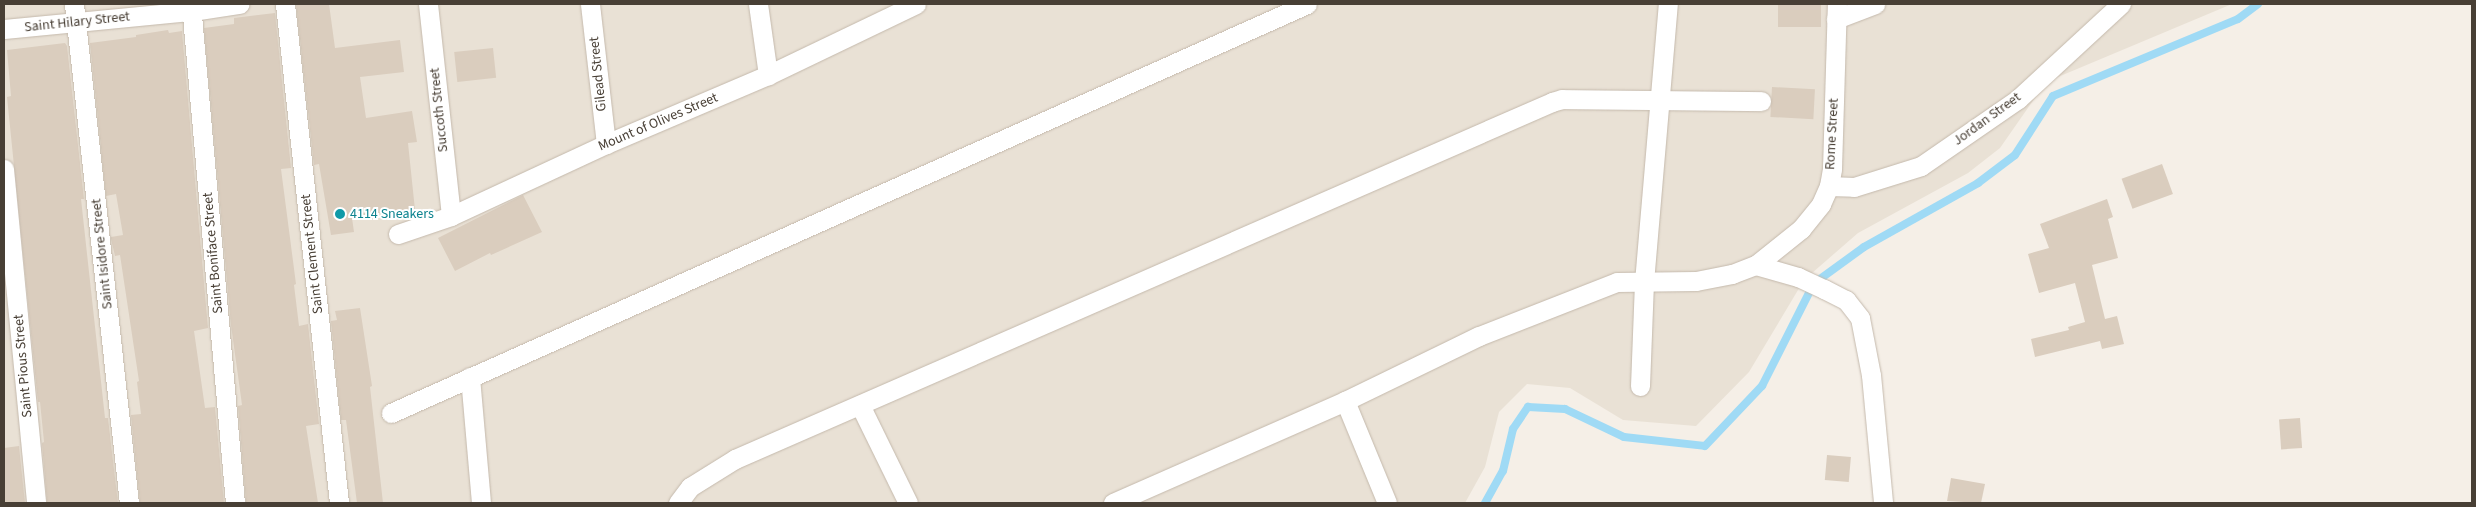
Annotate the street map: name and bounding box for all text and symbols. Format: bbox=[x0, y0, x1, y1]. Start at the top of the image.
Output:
street label: Saint Hilary Street bbox=[23, 8, 131, 36]
street label: Gilead Street bbox=[586, 36, 610, 112]
street label: Succoth Street bbox=[426, 67, 452, 153]
street label: Mount of Olives Street bbox=[596, 89, 720, 155]
street label: Jordan Street bbox=[1950, 89, 2024, 149]
street label: Rome Street bbox=[1822, 98, 1842, 170]
street label: Saint Boniface Street bbox=[199, 192, 227, 314]
street label: Saint Clement Street bbox=[297, 193, 327, 315]
street label: Saint Isidore Street bbox=[88, 198, 116, 310]
place label: 4114 Sneakers bbox=[350, 206, 434, 222]
marker: 4114 Sneakers bbox=[334, 208, 346, 220]
street label: Saint Pious Street bbox=[10, 314, 36, 418]

